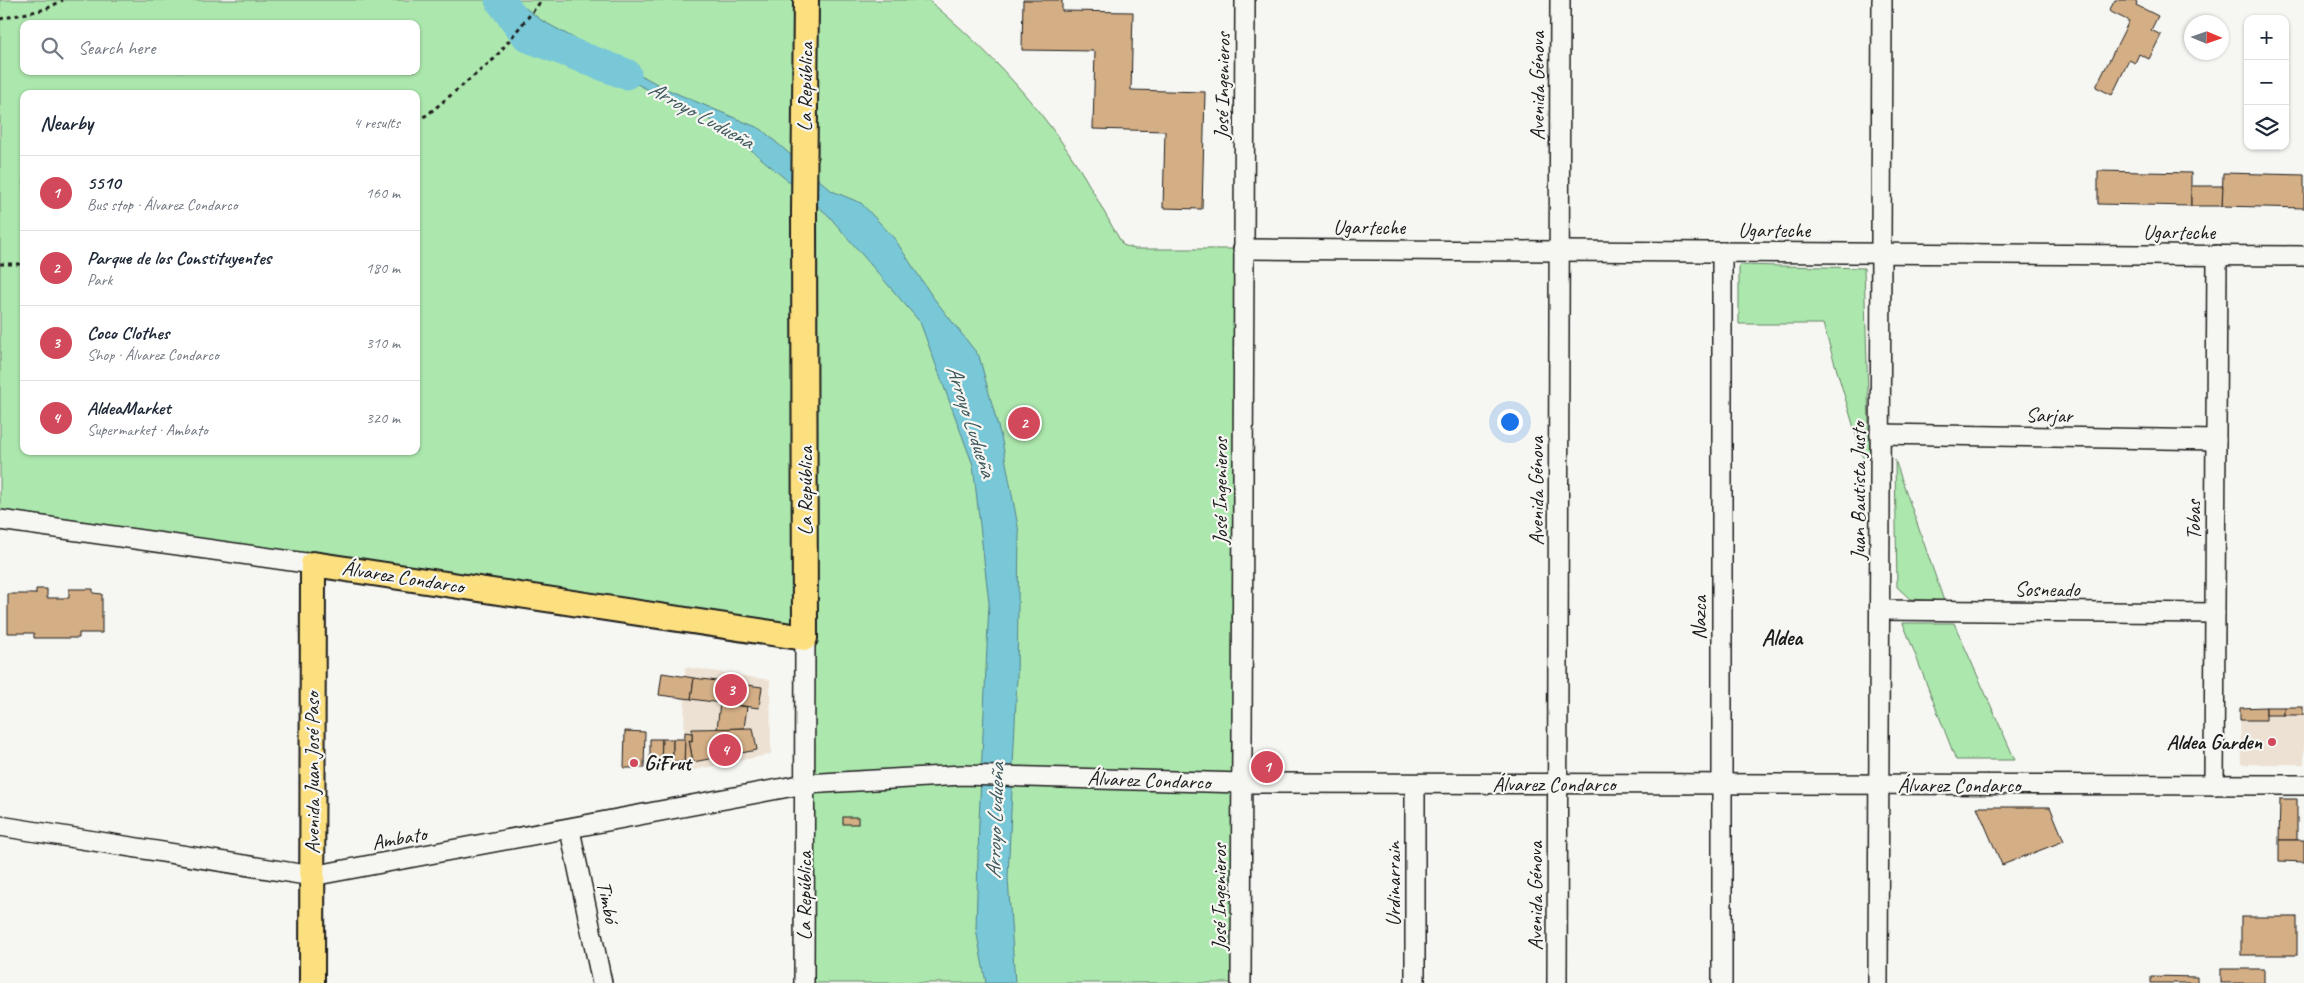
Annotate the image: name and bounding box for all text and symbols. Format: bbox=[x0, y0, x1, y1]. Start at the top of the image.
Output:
north arrow bbox=[2184, 15, 2229, 60]
map controls bbox=[2244, 15, 2289, 150]
button: + bbox=[2244, 15, 2289, 60]
search box bbox=[20, 20, 420, 75]
street label: José Ingenieros bbox=[1208, 30, 1236, 141]
street label: Avenida Génova bbox=[1524, 30, 1550, 140]
icon: search bbox=[38, 34, 66, 62]
text: Search here bbox=[78, 36, 155, 60]
street label: La República bbox=[791, 41, 819, 132]
button: − bbox=[2244, 60, 2289, 105]
water label: Arroyo Ludueña bbox=[644, 75, 760, 156]
button: layers bbox=[2244, 105, 2289, 150]
text: Nearby bbox=[40, 110, 93, 136]
text: 4 results bbox=[353, 113, 400, 133]
text: 5510 bbox=[87, 171, 121, 195]
text: 1 bbox=[52, 183, 60, 203]
text: 160 m bbox=[366, 183, 400, 203]
text: Bus stop · Álvarez Condarco bbox=[87, 195, 237, 215]
street label: Ugarteche bbox=[1333, 214, 1406, 240]
street label: Ugarteche bbox=[1738, 217, 1811, 243]
street label: Ugarteche bbox=[2143, 219, 2216, 245]
text: Parque de los Constituyentes bbox=[87, 246, 271, 270]
text: 2 bbox=[52, 258, 60, 278]
text: 180 m bbox=[366, 258, 400, 278]
text: Park bbox=[87, 270, 112, 290]
text: Coco Clothes bbox=[87, 321, 169, 345]
text: 3 bbox=[52, 333, 60, 353]
text: 310 m bbox=[366, 333, 400, 353]
text: Shop · Álvarez Condarco bbox=[87, 345, 219, 365]
water label: Arroyo Ludueña bbox=[940, 362, 1003, 483]
text: AldeaMarket bbox=[87, 396, 170, 420]
street label: Sarjar bbox=[2025, 402, 2074, 428]
pin: 2 bbox=[1008, 404, 1040, 442]
text: 4 bbox=[52, 408, 60, 428]
text: 320 m bbox=[366, 408, 400, 428]
your location bbox=[1497, 409, 1523, 435]
street label: Juan Bautista Justo bbox=[1845, 419, 1871, 561]
text: Supermarket · Ambato bbox=[87, 420, 208, 440]
street label: Avenida Génova bbox=[1523, 435, 1549, 545]
street label: José Ingenieros bbox=[1207, 436, 1233, 545]
street label: La República bbox=[792, 445, 818, 536]
street label: Tobas bbox=[2180, 498, 2206, 540]
street label: Álvarez Condarco bbox=[340, 555, 468, 600]
street label: Sosneado bbox=[2014, 576, 2081, 602]
street label: Nazca bbox=[1686, 594, 1712, 640]
district label: Aldea bbox=[1762, 624, 1804, 652]
pin: 3 bbox=[715, 671, 747, 709]
street label: Avenida Juan José Paso bbox=[299, 690, 325, 854]
place label: Aldea Garden bbox=[2167, 729, 2262, 755]
pin: 4 bbox=[709, 731, 741, 769]
marker: Aldea Garden bbox=[2266, 736, 2278, 748]
pin: 1 bbox=[1251, 748, 1283, 786]
place label: GiFrut bbox=[644, 750, 694, 776]
marker: GiFrut bbox=[628, 757, 640, 769]
water label: Arroyo Ludueña bbox=[979, 760, 1011, 879]
street label: Álvarez Condarco bbox=[1087, 765, 1213, 795]
street label: Álvarez Condarco bbox=[1493, 771, 1618, 797]
street label: Álvarez Condarco bbox=[1898, 772, 2023, 798]
street label: Ambato bbox=[370, 820, 431, 856]
street label: Urdinarrain bbox=[1380, 840, 1406, 927]
street label: Avenida Génova bbox=[1522, 840, 1548, 950]
street label: José Ingenieros bbox=[1206, 842, 1232, 951]
street label: La República bbox=[791, 850, 817, 941]
street label: Timbó bbox=[591, 879, 626, 928]

